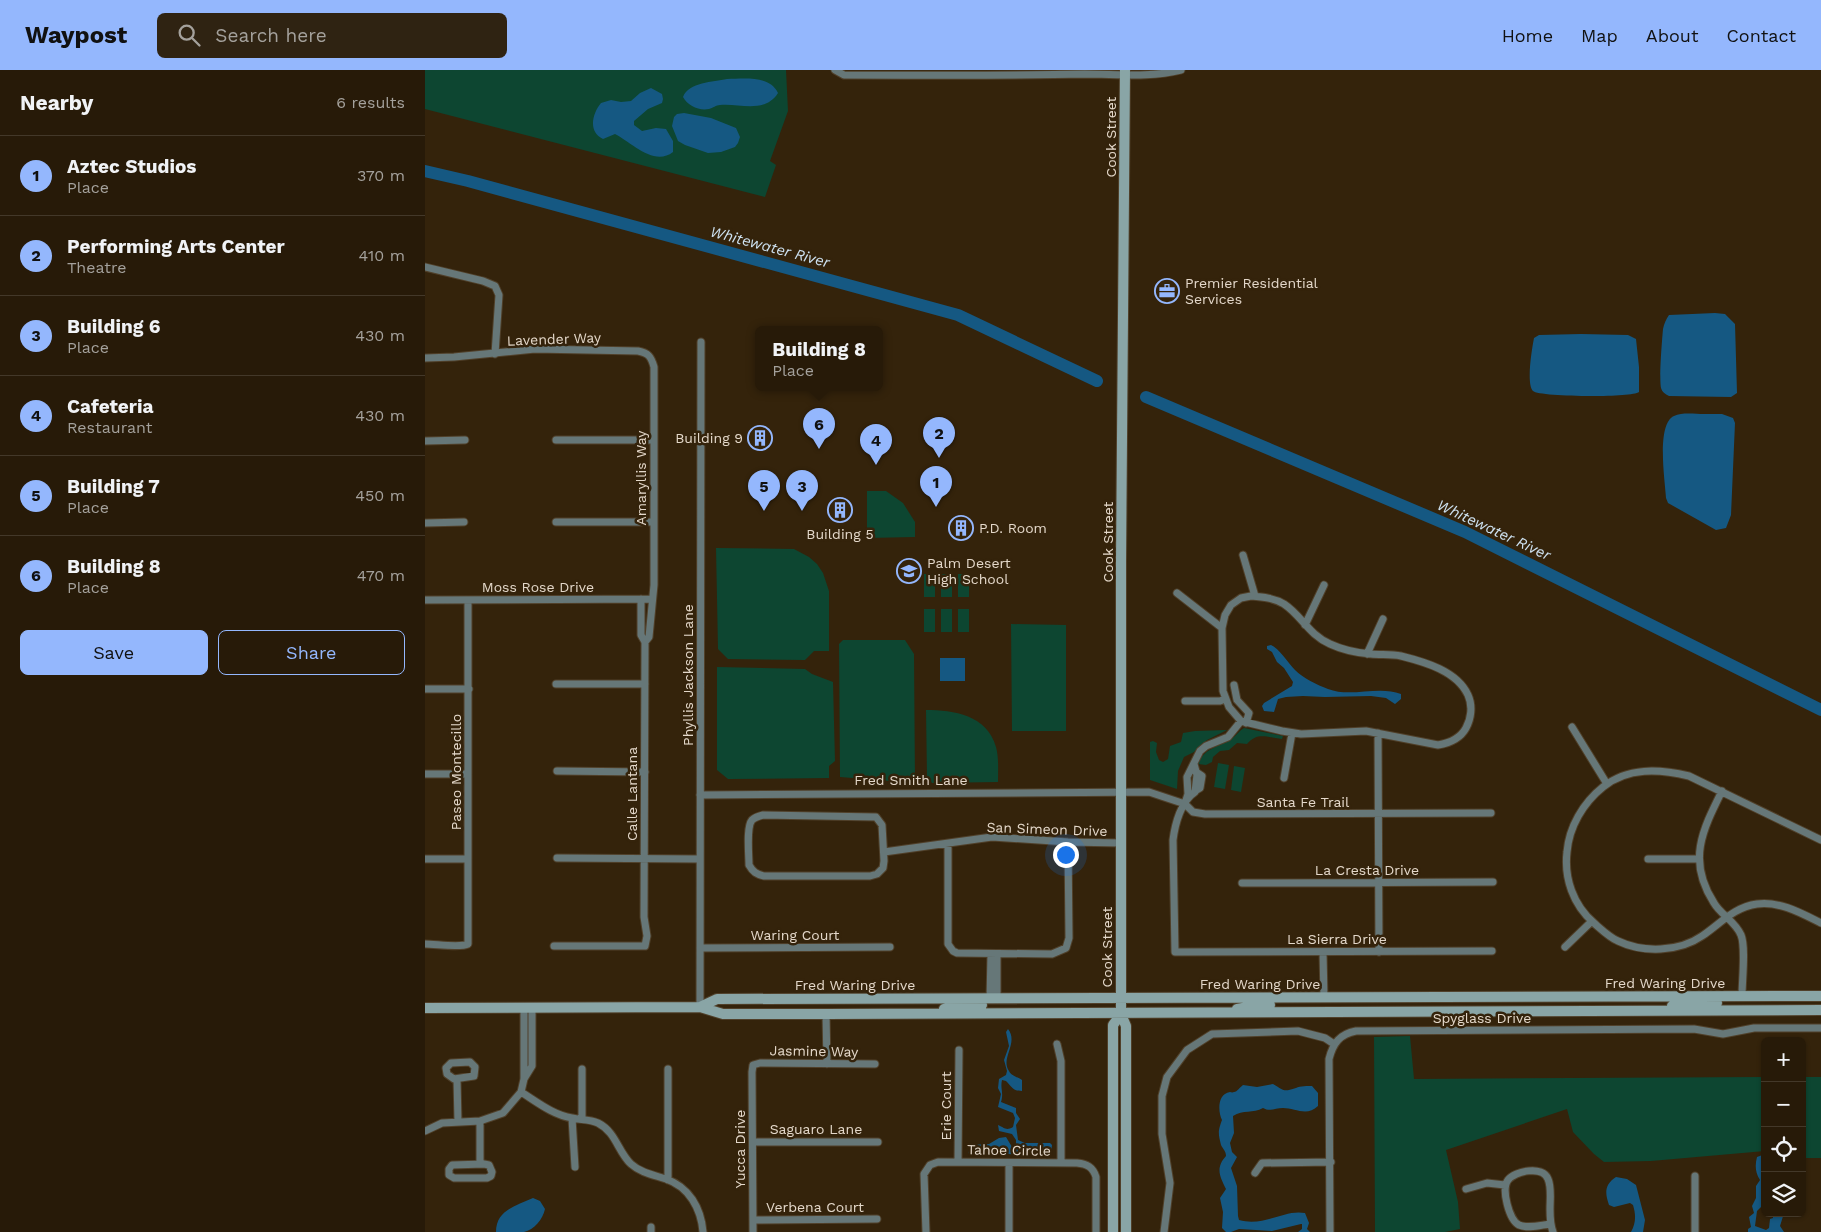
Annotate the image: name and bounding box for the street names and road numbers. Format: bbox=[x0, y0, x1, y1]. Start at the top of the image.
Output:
street label: Cook Street bbox=[1103, 96, 1119, 177]
street label: Lavender Way bbox=[507, 329, 602, 349]
street label: Amaryllis Way bbox=[633, 430, 649, 526]
street label: Cook Street bbox=[1100, 501, 1116, 582]
street label: Moss Rose Drive bbox=[482, 579, 594, 595]
street label: Phyllis Jackson Lane bbox=[680, 604, 696, 746]
street label: Paseo Montecillo bbox=[448, 714, 464, 830]
street label: Calle Lantana bbox=[624, 747, 640, 841]
street label: Fred Smith Lane bbox=[854, 772, 968, 788]
street label: Santa Fe Trail bbox=[1257, 794, 1350, 810]
street label: San Simeon Drive bbox=[986, 819, 1108, 839]
street label: La Cresta Drive bbox=[1315, 862, 1419, 878]
street label: Cook Street bbox=[1099, 906, 1115, 987]
street label: Waring Court bbox=[751, 927, 840, 943]
street label: La Sierra Drive bbox=[1287, 931, 1387, 947]
street label: Fred Waring Drive bbox=[1605, 975, 1725, 991]
street label: Fred Waring Drive bbox=[1200, 976, 1320, 992]
street label: Fred Waring Drive bbox=[795, 977, 915, 993]
street label: Spyglass Drive bbox=[1433, 1010, 1531, 1026]
street label: Jasmine Way bbox=[769, 1042, 859, 1060]
street label: Erie Court bbox=[938, 1071, 954, 1141]
street label: Yucca Drive bbox=[732, 1110, 748, 1188]
street label: Saguaro Lane bbox=[770, 1121, 862, 1137]
street label: Tahoe Circle bbox=[967, 1141, 1051, 1159]
street label: Verbena Court bbox=[766, 1199, 864, 1215]

